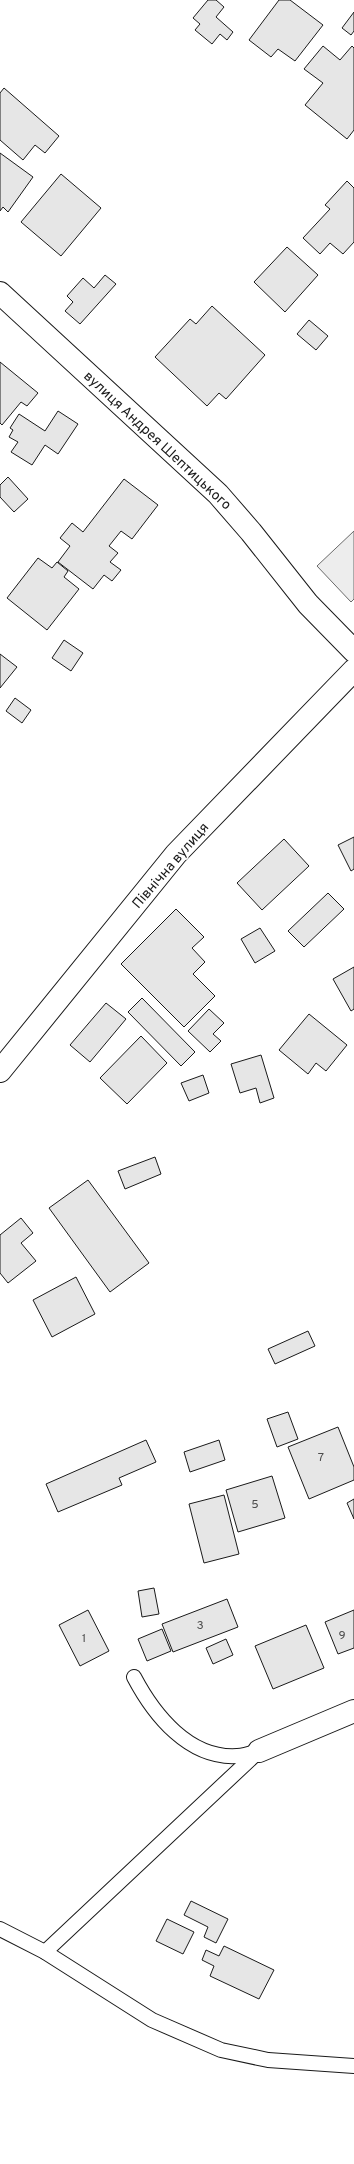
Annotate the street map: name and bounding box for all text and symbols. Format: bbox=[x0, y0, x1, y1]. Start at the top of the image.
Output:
street label: вулиця Андрея Шептицького bbox=[80, 368, 234, 514]
street label: Північна вулиця bbox=[129, 820, 213, 912]
house number: 7 bbox=[318, 1450, 324, 1466]
house number: 5 bbox=[251, 1497, 259, 1513]
house number: 3 bbox=[196, 1618, 204, 1634]
house number: 9 bbox=[338, 1628, 346, 1644]
house number: 1 bbox=[82, 1631, 86, 1647]

